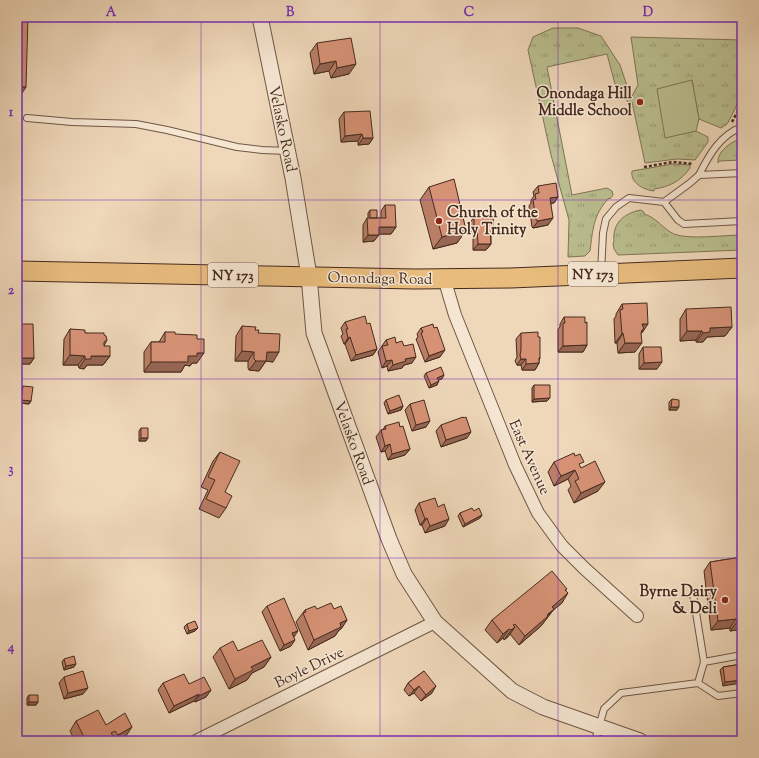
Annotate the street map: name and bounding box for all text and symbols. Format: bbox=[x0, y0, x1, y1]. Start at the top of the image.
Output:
text: A bbox=[106, 4, 117, 22]
text: B bbox=[286, 4, 295, 22]
text: C bbox=[464, 4, 474, 22]
text: D bbox=[643, 4, 653, 22]
street label: Velasko Road bbox=[262, 84, 301, 175]
place label: Onondaga Hill Middle School bbox=[536, 84, 633, 122]
marker: Onondaga Hill Middle School bbox=[635, 97, 645, 107]
text: 1 bbox=[9, 104, 14, 122]
place label: Church of the Holy Trinity bbox=[447, 203, 538, 241]
marker: Church of the Holy Trinity bbox=[434, 216, 444, 226]
road number: NY 173 bbox=[568, 262, 618, 286]
road number: NY 173 bbox=[208, 263, 258, 287]
street label: Onondaga Road bbox=[327, 268, 433, 291]
text: 2 bbox=[8, 282, 15, 300]
street label: Velasko Road bbox=[328, 399, 378, 489]
street label: East Avenue bbox=[503, 417, 555, 499]
text: 3 bbox=[8, 461, 14, 479]
place label: Byrne Dairy & Deli bbox=[639, 582, 718, 620]
marker: Byrne Dairy & Deli bbox=[720, 595, 730, 605]
text: 4 bbox=[7, 639, 15, 657]
street label: Boyle Drive bbox=[271, 642, 348, 694]

